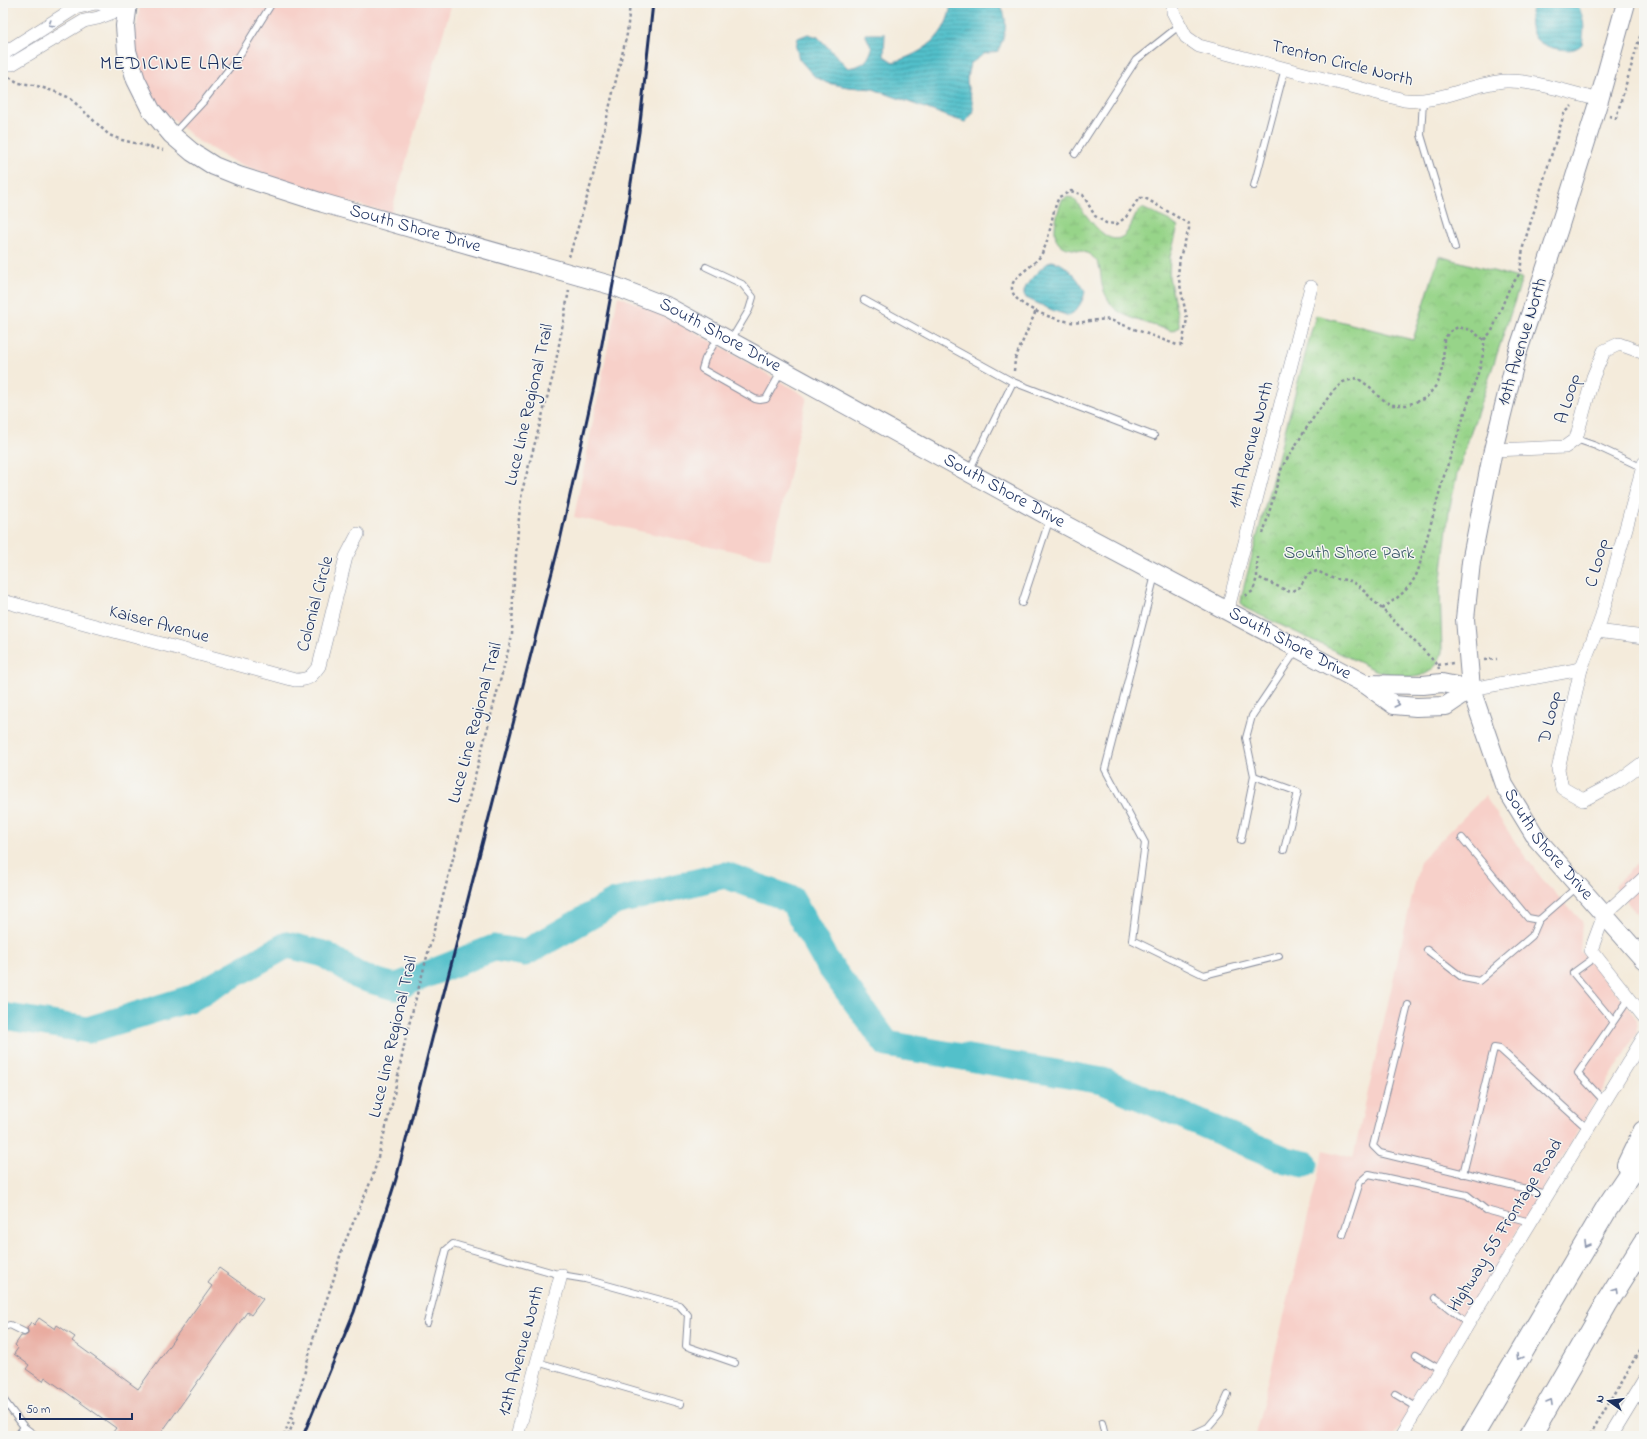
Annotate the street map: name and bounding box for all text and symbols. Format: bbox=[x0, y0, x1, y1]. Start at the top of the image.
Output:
one-way arrow bbox=[48, 19, 55, 26]
street label: Trenton Circle North bbox=[1268, 34, 1416, 94]
district label: MEDICINE LAKE bbox=[100, 50, 244, 79]
street label: South Shore Drive bbox=[346, 198, 485, 261]
street label: 10th Avenue North bbox=[1491, 275, 1555, 409]
street label: South Shore Drive bbox=[655, 292, 786, 380]
street label: Luce Line Regional Trail bbox=[499, 321, 562, 489]
street label: A Loop bbox=[1550, 371, 1589, 427]
street label: 11th Avenue North bbox=[1223, 379, 1281, 511]
street label: South Shore Drive bbox=[938, 448, 1070, 536]
street label: C Loop bbox=[1579, 536, 1617, 590]
park label: South Shore Park bbox=[1284, 541, 1414, 567]
street label: Colonial Circle bbox=[291, 552, 342, 655]
street label: Kaiser Avenue bbox=[106, 599, 213, 651]
street label: South Shore Drive bbox=[1224, 601, 1356, 688]
street label: Luce Line Regional Trail bbox=[442, 640, 511, 807]
street label: D Loop bbox=[1532, 688, 1570, 747]
one-way arrow bbox=[1394, 700, 1401, 708]
street label: South Shore Drive bbox=[1496, 784, 1600, 907]
street label: Luce Line Regional Trail bbox=[363, 953, 426, 1121]
street label: Highway 55 Frontage Road bbox=[1442, 1134, 1571, 1318]
one-way arrow bbox=[1583, 1241, 1590, 1248]
street label: 12th Avenue North bbox=[492, 1283, 552, 1419]
one-way arrow bbox=[1610, 1287, 1618, 1294]
one-way arrow bbox=[1516, 1353, 1524, 1360]
north arrow bbox=[1589, 1381, 1629, 1421]
text: N bbox=[1592, 1393, 1609, 1404]
scale bar bbox=[20, 1395, 132, 1421]
one-way arrow bbox=[1545, 1399, 1552, 1406]
text: 50 m bbox=[26, 1401, 50, 1419]

